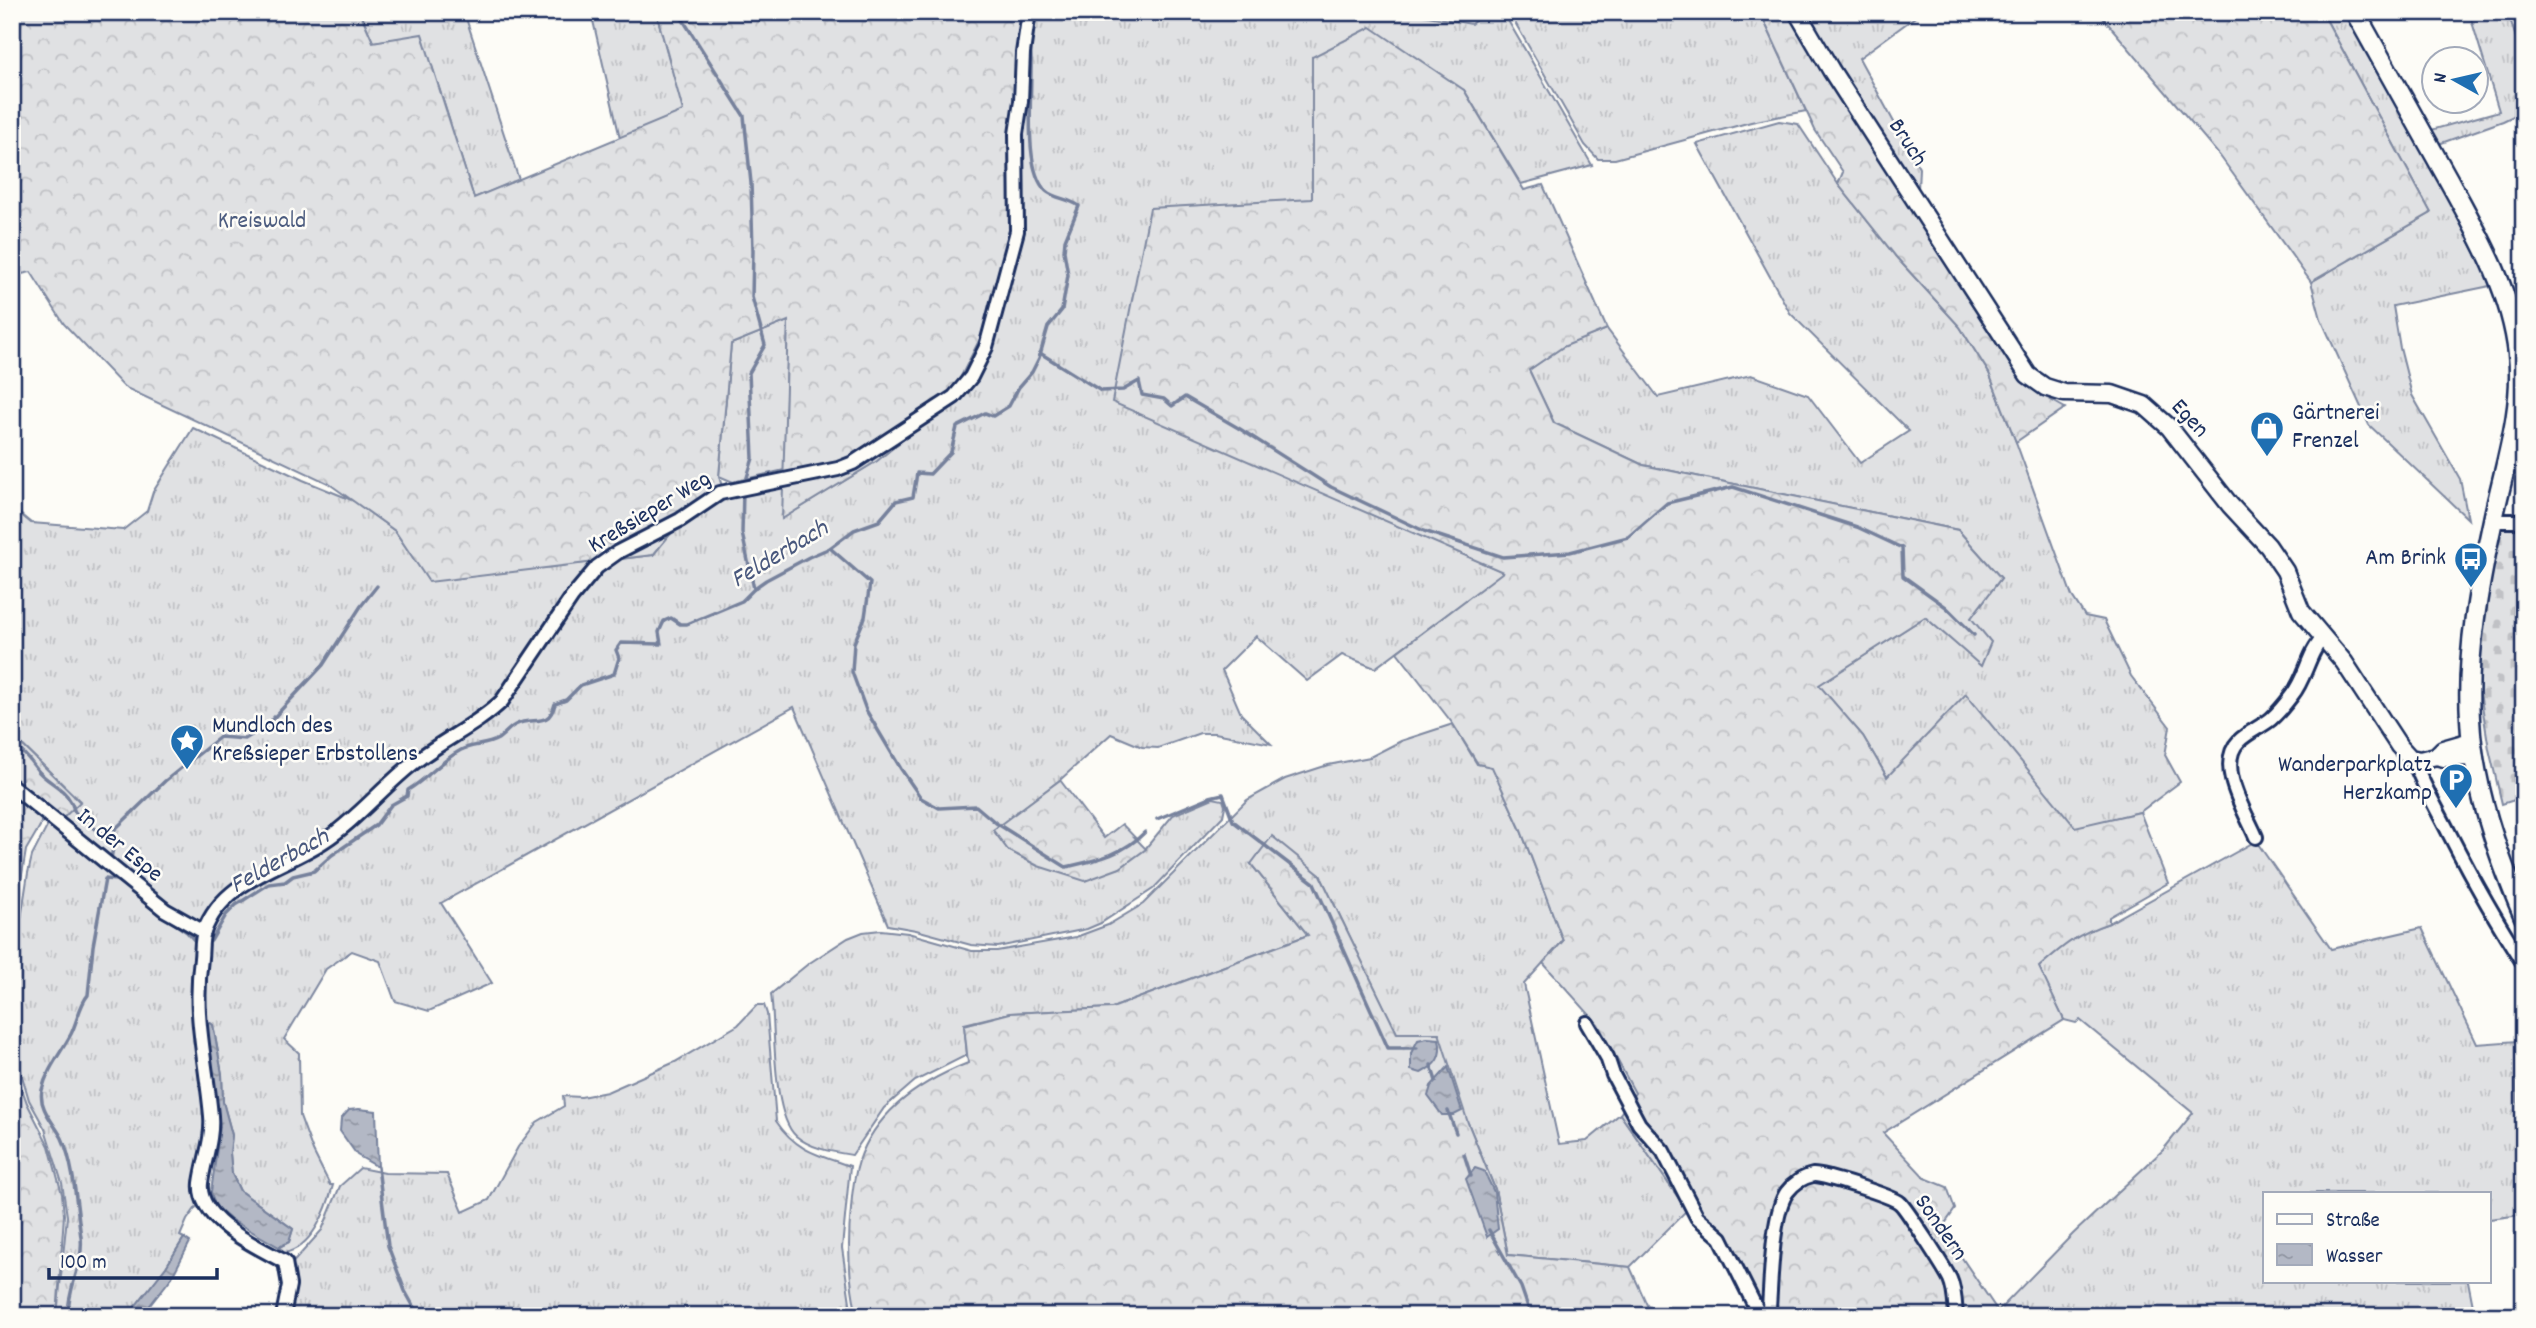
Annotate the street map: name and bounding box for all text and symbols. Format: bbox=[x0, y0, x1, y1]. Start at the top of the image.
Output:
north arrow bbox=[2420, 46, 2490, 116]
text: N bbox=[2428, 72, 2456, 85]
street label: Bruch bbox=[1879, 112, 1935, 174]
park label: Kreiswald bbox=[218, 205, 306, 239]
street label: Egen bbox=[2162, 392, 2216, 446]
place label: Gärtnerei Frenzel bbox=[2292, 397, 2379, 459]
shop icon: Gärtnerei Frenzel bbox=[2248, 409, 2286, 458]
street label: Kreßsieper Weg bbox=[582, 463, 718, 563]
water label: Felderbach bbox=[724, 511, 837, 599]
bus stop icon: Am Brink bbox=[2452, 540, 2490, 589]
place label: Am Brink bbox=[2365, 542, 2446, 576]
place label: Mundloch des Kreßsieper Erbstollens bbox=[212, 710, 418, 772]
place icon: Mundloch des Kreßsieper Erbstollens bbox=[168, 722, 206, 771]
place label: Wanderparkplatz Herzkamp bbox=[2278, 749, 2432, 811]
parking icon: Wanderparkplatz Herzkamp bbox=[2437, 761, 2475, 810]
street label: In der Espe bbox=[68, 800, 170, 892]
water label: Felderbach bbox=[224, 819, 337, 904]
street label: Sondern bbox=[1905, 1188, 1975, 1268]
legend bbox=[2263, 1192, 2490, 1282]
text: Straße bbox=[2326, 1207, 2380, 1237]
scale bar bbox=[49, 1237, 217, 1281]
text: Wasser bbox=[2326, 1243, 2383, 1273]
text: 100 m bbox=[60, 1249, 107, 1279]

